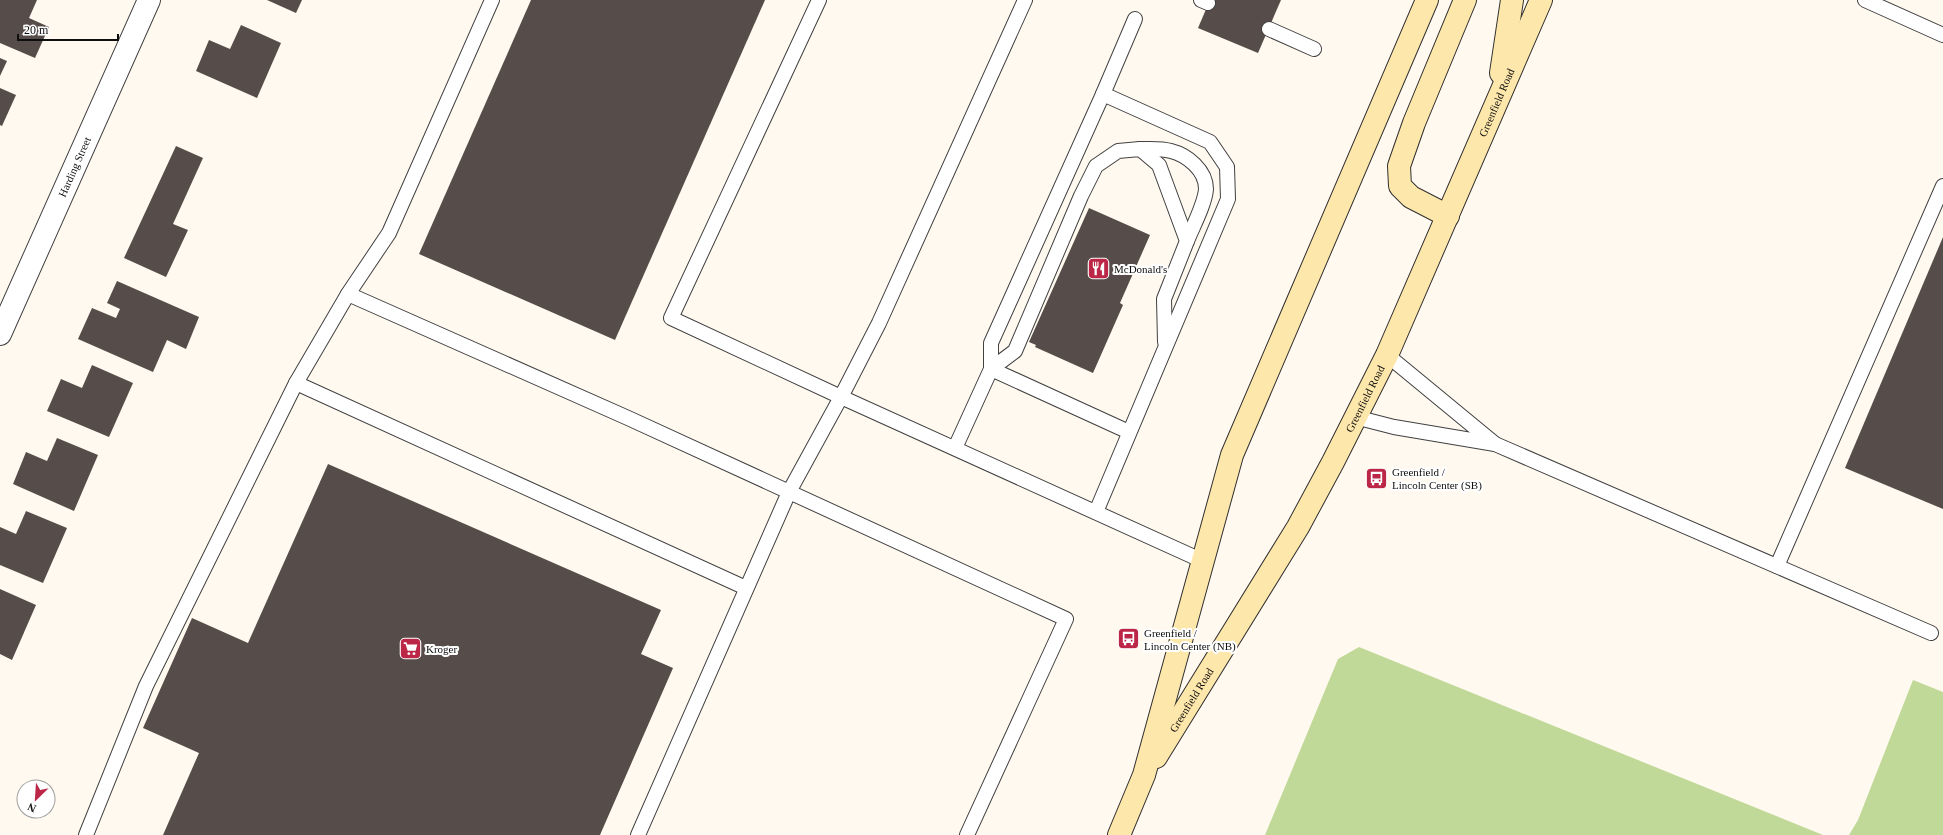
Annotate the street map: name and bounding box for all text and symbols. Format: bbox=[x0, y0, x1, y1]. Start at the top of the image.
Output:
scale bar bbox=[18, 16, 118, 42]
text: 20 m bbox=[24, 23, 49, 37]
street label: Greenfield Road bbox=[1476, 66, 1517, 139]
street label: Harding Street bbox=[56, 135, 93, 199]
restaurant icon: McDonald's bbox=[1085, 256, 1111, 282]
place label: McDonald's bbox=[1114, 263, 1167, 275]
street label: Greenfield Road bbox=[1343, 363, 1387, 434]
bus stop icon: Greenfield / Lincoln Center (SB) bbox=[1364, 465, 1390, 491]
place label: Greenfield / Lincoln Center (SB) bbox=[1392, 466, 1482, 492]
bus stop icon: Greenfield / Lincoln Center (NB) bbox=[1115, 626, 1141, 652]
place label: Greenfield / Lincoln Center (NB) bbox=[1144, 627, 1236, 653]
supermarket icon: Kroger bbox=[398, 636, 424, 662]
place label: Kroger bbox=[426, 643, 457, 655]
street label: Greenfield Road bbox=[1167, 665, 1216, 734]
north arrow bbox=[16, 779, 56, 819]
text: N bbox=[26, 801, 38, 815]

